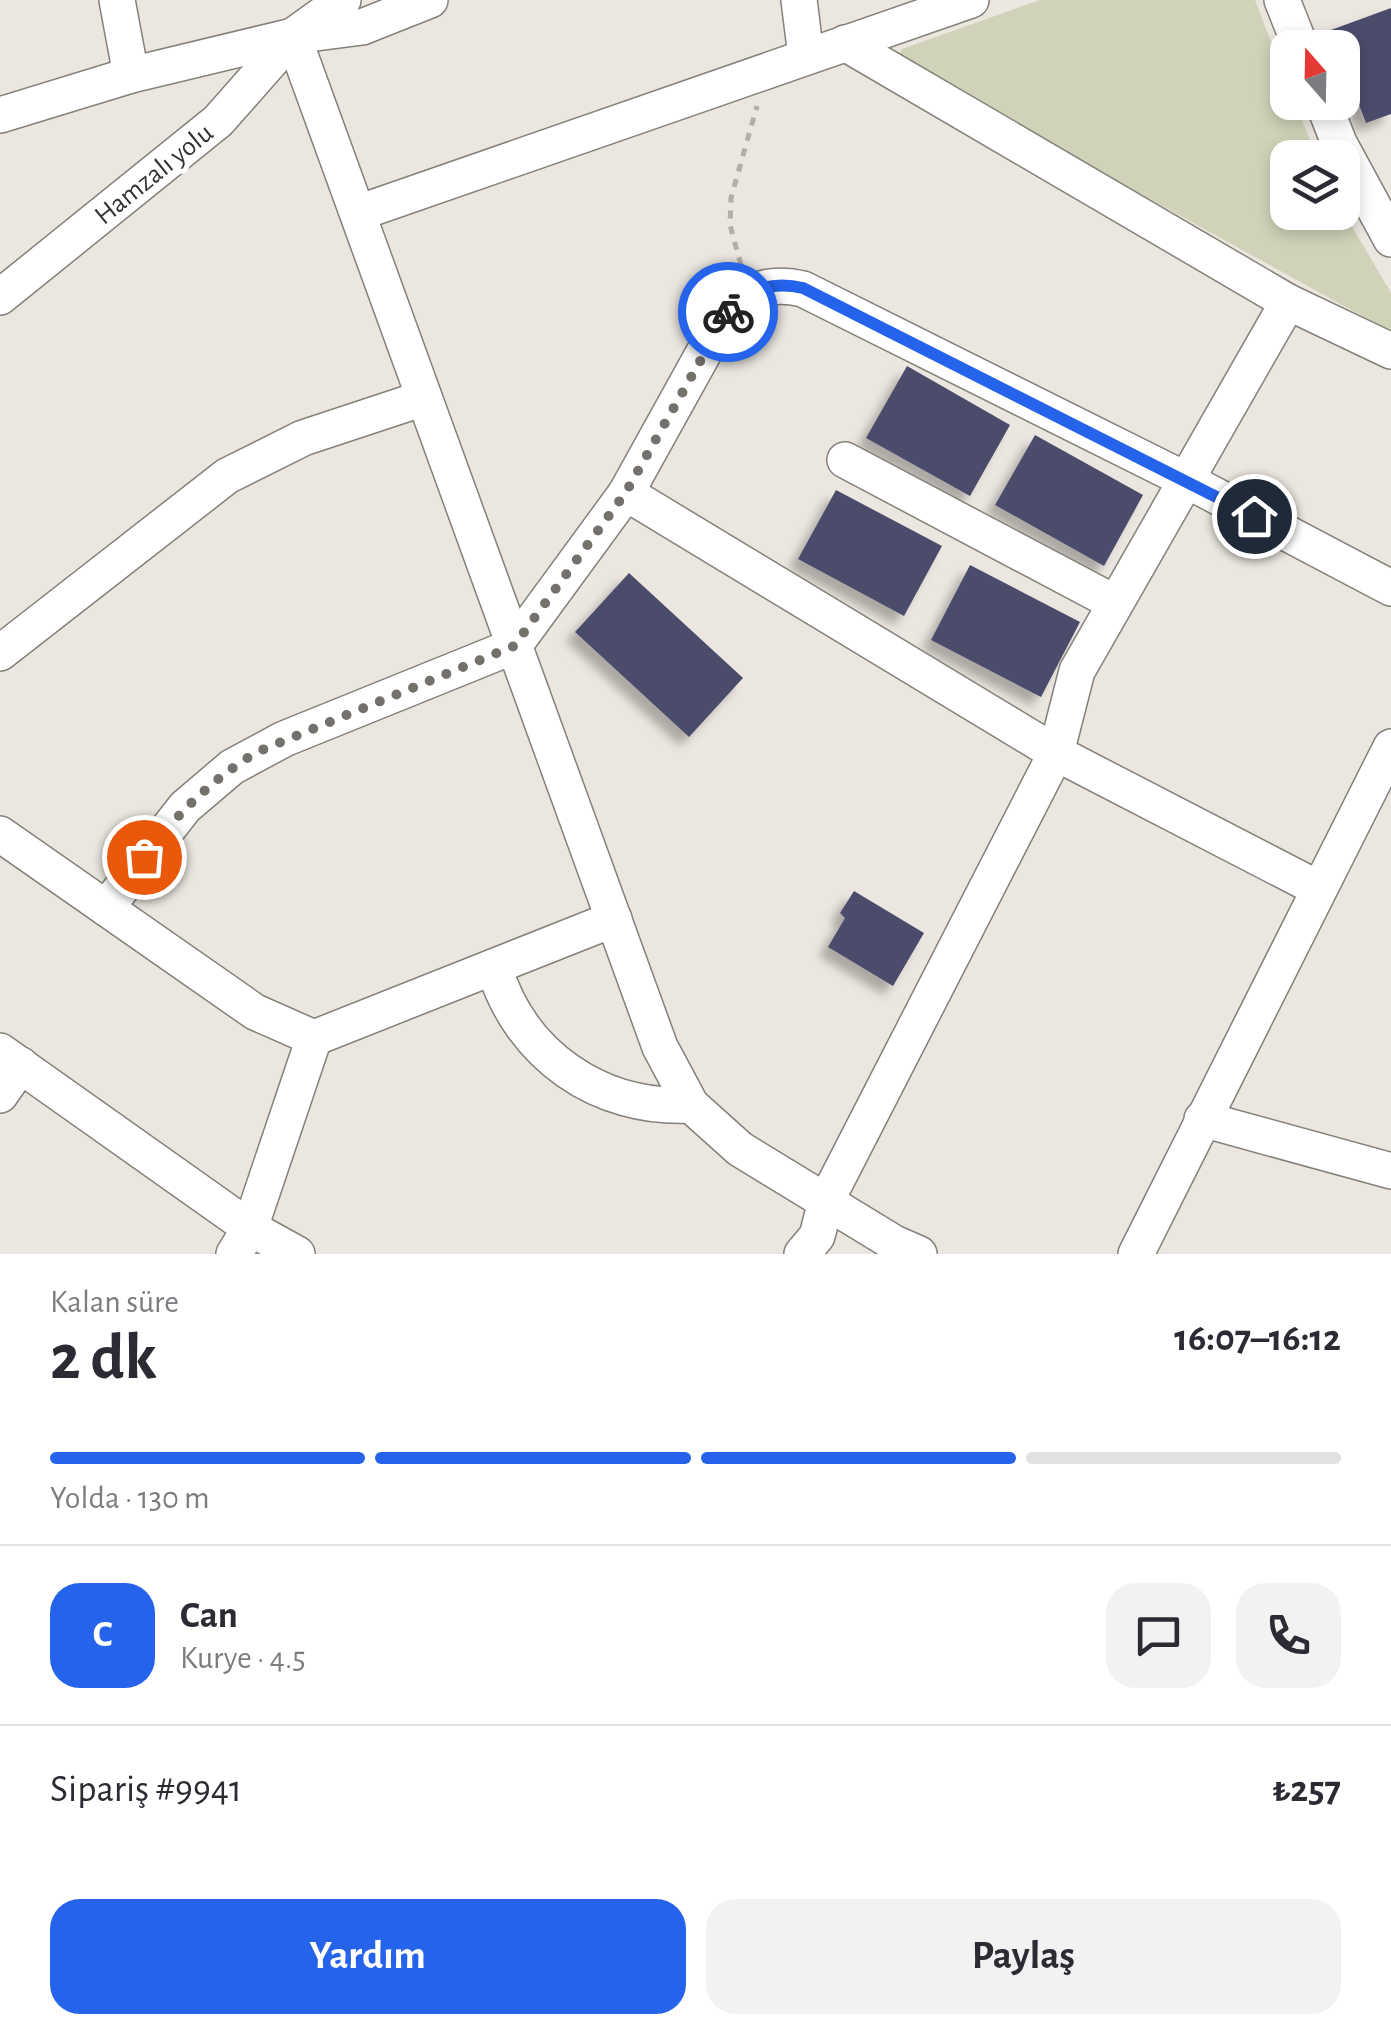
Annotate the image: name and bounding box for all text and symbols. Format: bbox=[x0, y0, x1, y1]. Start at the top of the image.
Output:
north arrow bbox=[1270, 30, 1360, 120]
map controls bbox=[1270, 30, 1360, 230]
street label: Hamzalı yolu bbox=[90, 119, 219, 230]
button: layers bbox=[1270, 140, 1360, 230]
courier bbox=[678, 262, 778, 362]
icon: bike bbox=[701, 285, 756, 340]
pin bbox=[1212, 474, 1297, 559]
icon: home bbox=[1227, 489, 1282, 544]
pin bbox=[102, 815, 187, 900]
icon: bag bbox=[117, 830, 172, 885]
text: Kalan süre bbox=[50, 1286, 179, 1318]
text: 16:07–16:12 bbox=[1174, 1320, 1341, 1358]
text: 2 dk bbox=[50, 1326, 157, 1391]
text: Yolda · 130 m bbox=[50, 1482, 210, 1514]
button: chat bbox=[1106, 1583, 1211, 1688]
button: phone bbox=[1236, 1583, 1341, 1688]
text: Can bbox=[180, 1597, 238, 1635]
text: C bbox=[93, 1616, 112, 1654]
text: Kurye · 4.5 bbox=[180, 1642, 306, 1674]
text: Sipariş #9941 bbox=[50, 1771, 242, 1809]
text: ₺257 bbox=[1272, 1771, 1341, 1809]
button: Yardım bbox=[50, 1899, 686, 2014]
button: Paylaş bbox=[706, 1899, 1341, 2014]

